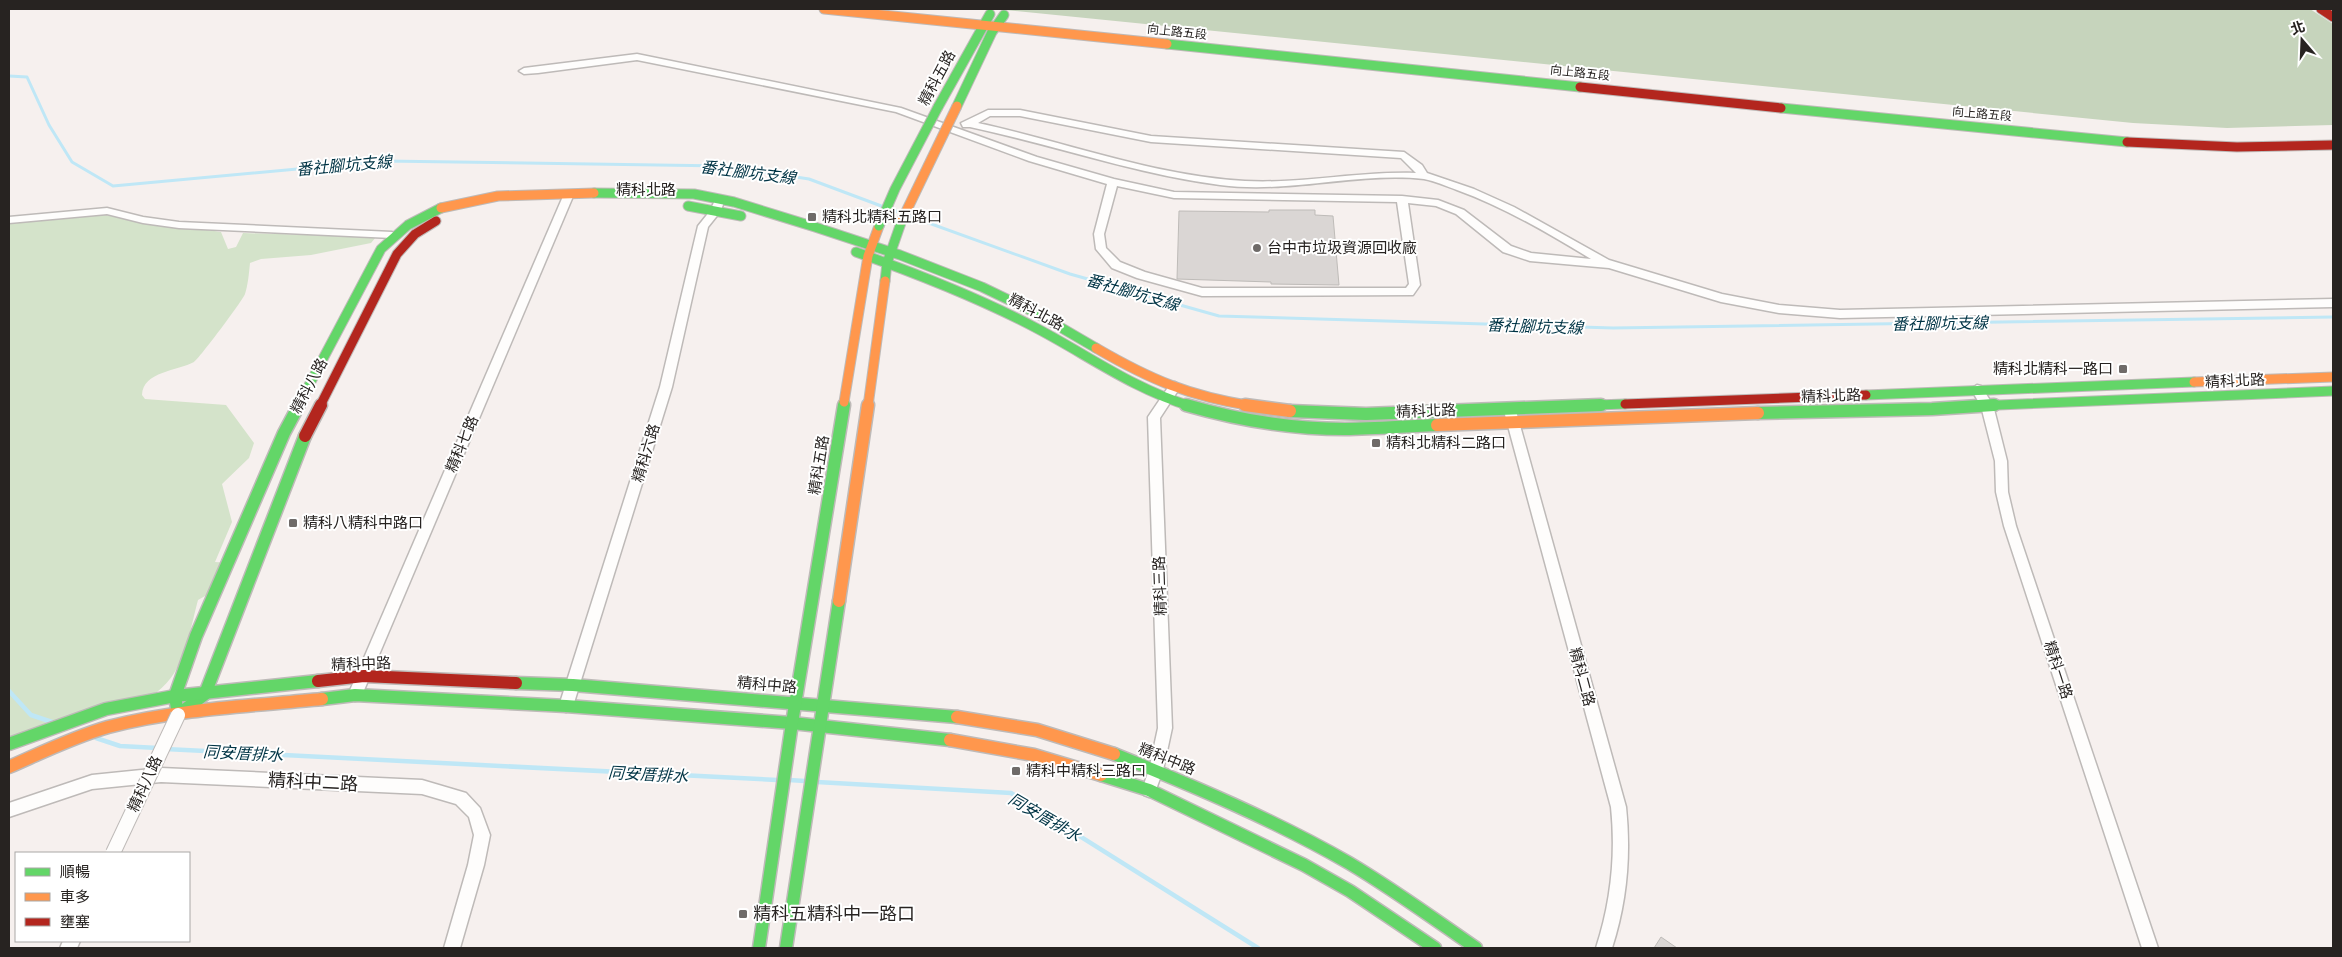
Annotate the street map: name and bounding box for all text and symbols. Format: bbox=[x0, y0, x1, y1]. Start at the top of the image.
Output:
north arrow bbox=[2277, 15, 2327, 65]
text: 北 bbox=[2289, 18, 2307, 38]
street label: 向上路五段 bbox=[1146, 22, 1208, 42]
street label: 精科五路 bbox=[915, 47, 959, 109]
street label: 向上路五段 bbox=[1549, 63, 1611, 83]
street label: 向上路五段 bbox=[1951, 104, 2013, 124]
water label: 番社腳坑支線 bbox=[295, 152, 395, 179]
water label: 番社腳坑支線 bbox=[699, 157, 799, 188]
street label: 精科北路 bbox=[616, 181, 676, 199]
place label: 精科北精科五路口 bbox=[822, 208, 942, 226]
marker: 精科北精科五路口 bbox=[806, 211, 818, 223]
place label: 台中市垃圾資源回收廠 bbox=[1267, 239, 1417, 257]
marker: 台中市垃圾資源回收廠 bbox=[1251, 242, 1263, 254]
water label: 番社腳坑支線 bbox=[1084, 270, 1184, 315]
street label: 精科北路 bbox=[1005, 290, 1067, 334]
water label: 番社腳坑支線 bbox=[1892, 313, 1990, 334]
water label: 番社腳坑支線 bbox=[1487, 315, 1585, 338]
street label: 精科八路 bbox=[287, 355, 331, 417]
place label: 精科北精科一路口 bbox=[1993, 360, 2113, 378]
marker: 精科北精科一路口 bbox=[2117, 363, 2129, 375]
street label: 精科北路 bbox=[2205, 370, 2265, 392]
street label: 精科北路 bbox=[1801, 386, 1861, 406]
street label: 精科北路 bbox=[1396, 401, 1456, 421]
street label: 精科七路 bbox=[442, 413, 482, 475]
street label: 精科六路 bbox=[629, 422, 663, 484]
street label: 精科五路 bbox=[805, 434, 833, 496]
place label: 精科北精科二路口 bbox=[1386, 434, 1506, 452]
marker: 精科北精科二路口 bbox=[1370, 437, 1382, 449]
place label: 精科八精科中路口 bbox=[303, 514, 423, 532]
marker: 精科八精科中路口 bbox=[287, 517, 299, 529]
street label: 精科三路 bbox=[1150, 556, 1170, 616]
street label: 精科一路 bbox=[2040, 639, 2076, 701]
street label: 精科二路 bbox=[1566, 646, 1598, 708]
street label: 精科中路 bbox=[331, 654, 391, 674]
street label: 精科中路 bbox=[736, 673, 798, 697]
street label: 精科中路 bbox=[1136, 739, 1198, 779]
water label: 同安厝排水 bbox=[203, 742, 284, 765]
street label: 精科八路 bbox=[124, 753, 166, 815]
place label: 精科中精科三路口 bbox=[1026, 762, 1146, 780]
water label: 同安厝排水 bbox=[608, 763, 689, 786]
marker: 精科中精科三路口 bbox=[1010, 765, 1022, 777]
street label: 精科中二路 bbox=[268, 769, 359, 794]
water label: 同安厝排水 bbox=[1005, 789, 1085, 846]
legend bbox=[15, 852, 190, 942]
text: 順暢 bbox=[60, 863, 90, 881]
text: 車多 bbox=[60, 888, 90, 906]
place label: 精科五精科中一路口 bbox=[753, 903, 915, 924]
marker: 精科五精科中一路口 bbox=[737, 908, 749, 920]
text: 壅塞 bbox=[60, 913, 90, 931]

